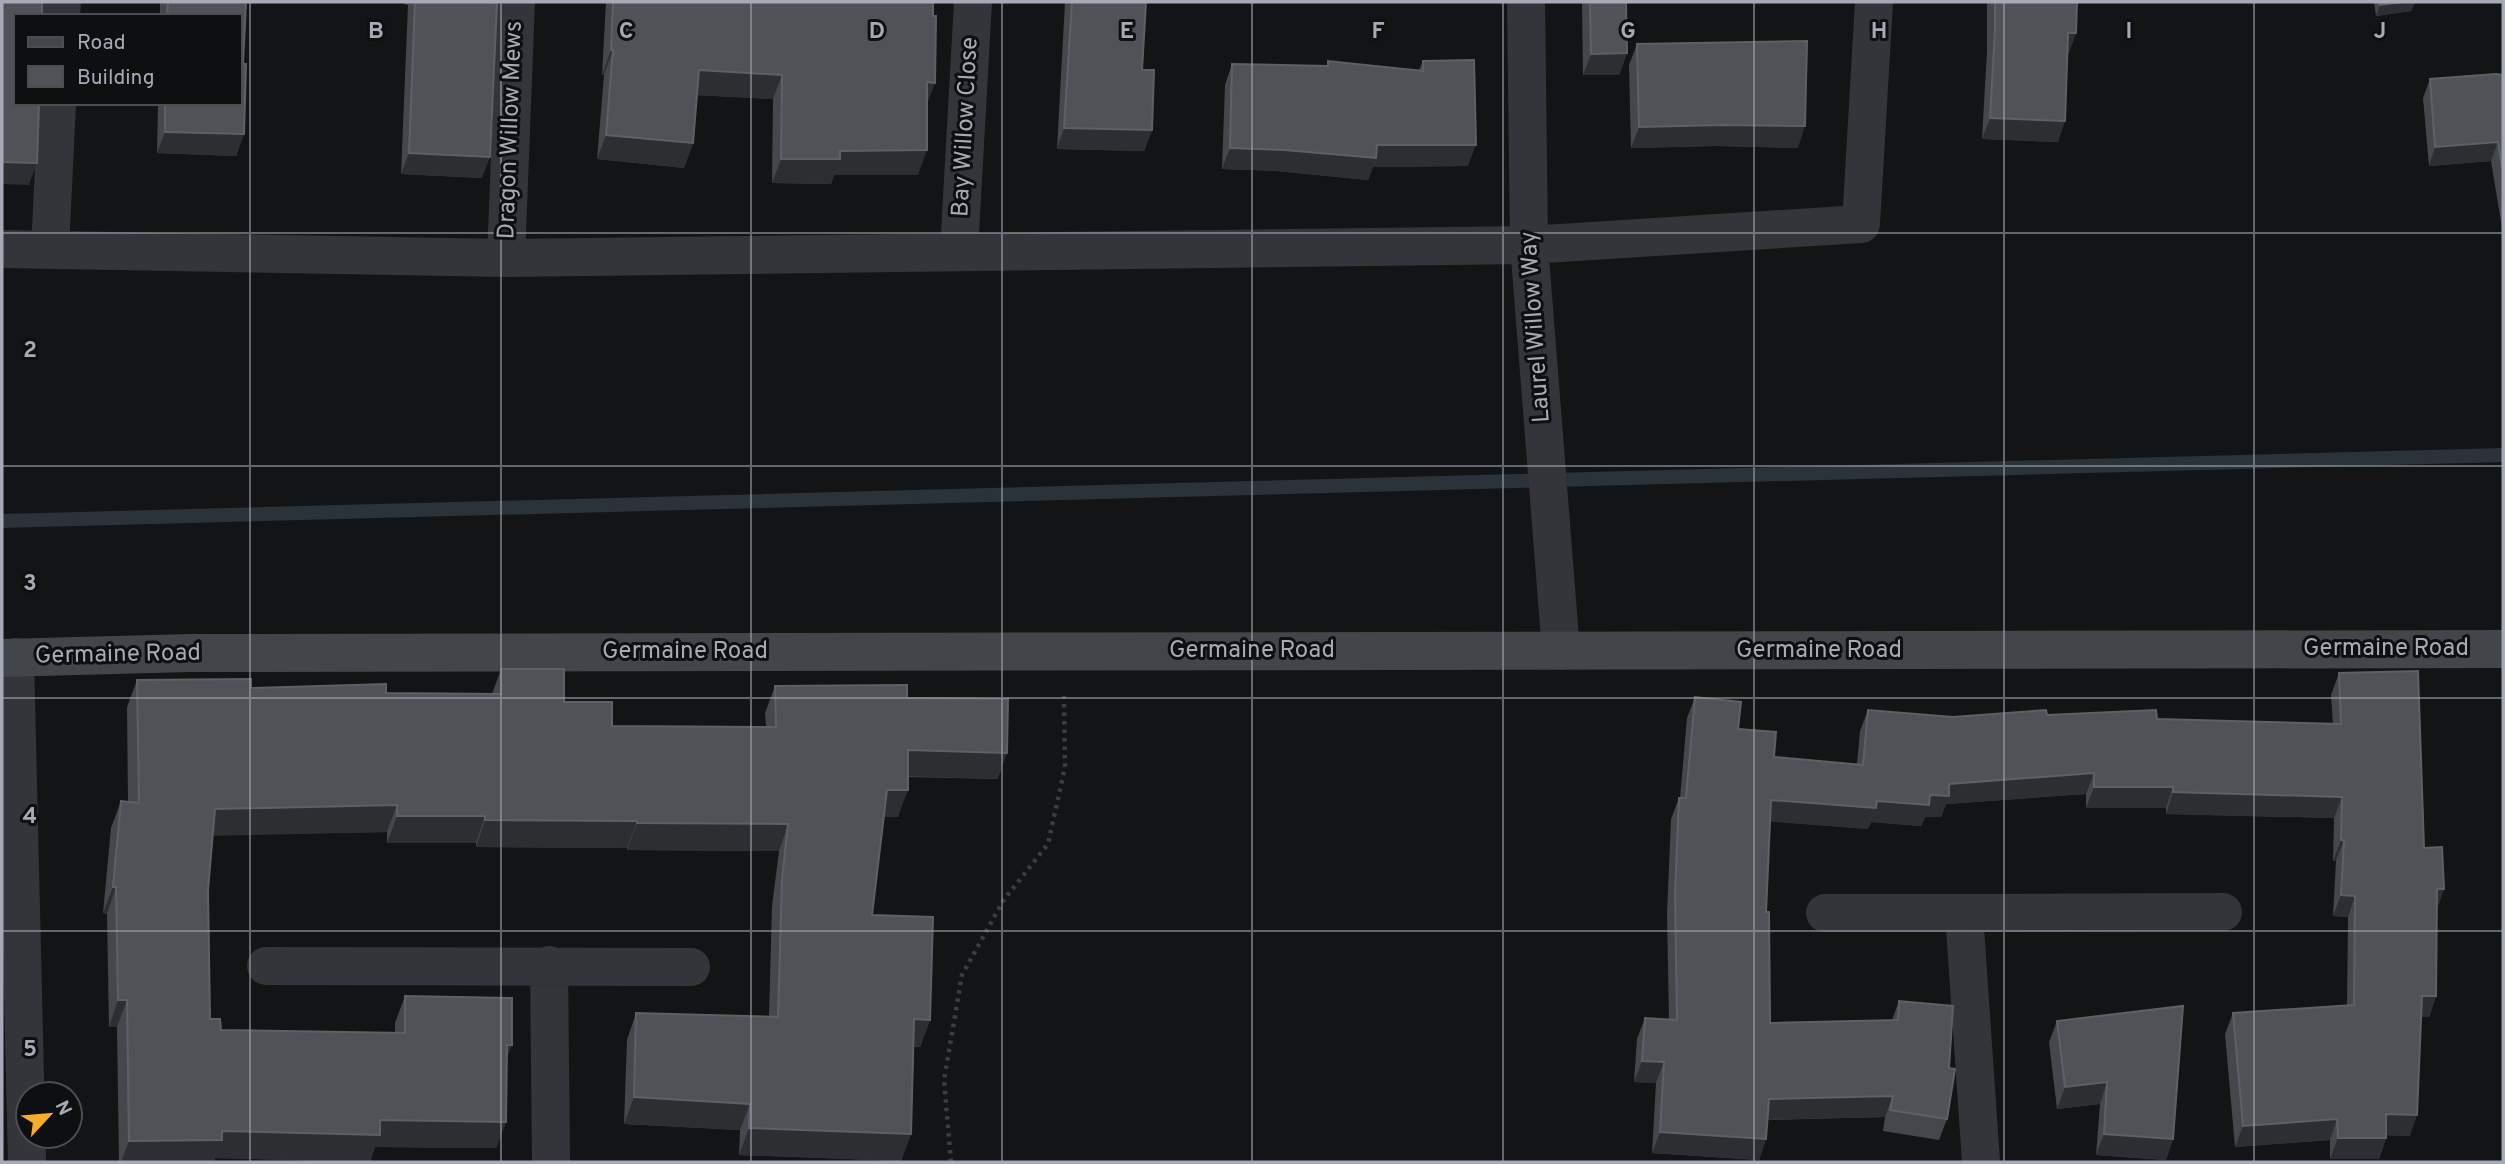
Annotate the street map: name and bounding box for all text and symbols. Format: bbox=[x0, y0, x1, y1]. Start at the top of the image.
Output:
legend bbox=[14, 14, 242, 105]
text: B bbox=[368, 18, 384, 47]
text: C bbox=[619, 18, 633, 47]
text: D bbox=[869, 18, 885, 47]
text: E bbox=[1120, 18, 1134, 47]
text: F bbox=[1371, 18, 1385, 47]
text: G bbox=[1620, 18, 1636, 47]
text: H bbox=[1871, 18, 1887, 47]
text: I bbox=[2126, 18, 2132, 47]
text: J bbox=[2374, 18, 2386, 47]
street label: Dragon Willow Mews bbox=[492, 20, 530, 240]
text: Road bbox=[77, 30, 126, 57]
street label: Bay Willow Close bbox=[946, 36, 986, 218]
text: Building bbox=[77, 65, 155, 92]
street label: Laurel Willow Way bbox=[1514, 230, 1558, 424]
text: 2 bbox=[23, 337, 37, 366]
text: 3 bbox=[23, 570, 37, 599]
street label: Germaine Road bbox=[2303, 634, 2469, 664]
street label: Germaine Road bbox=[1169, 636, 1335, 666]
street label: Germaine Road bbox=[1736, 636, 1902, 666]
street label: Germaine Road bbox=[602, 637, 768, 667]
street label: Germaine Road bbox=[35, 639, 201, 671]
text: 4 bbox=[23, 803, 37, 832]
text: 5 bbox=[23, 1036, 37, 1065]
north arrow bbox=[14, 1080, 84, 1150]
text: N bbox=[49, 1097, 76, 1120]

